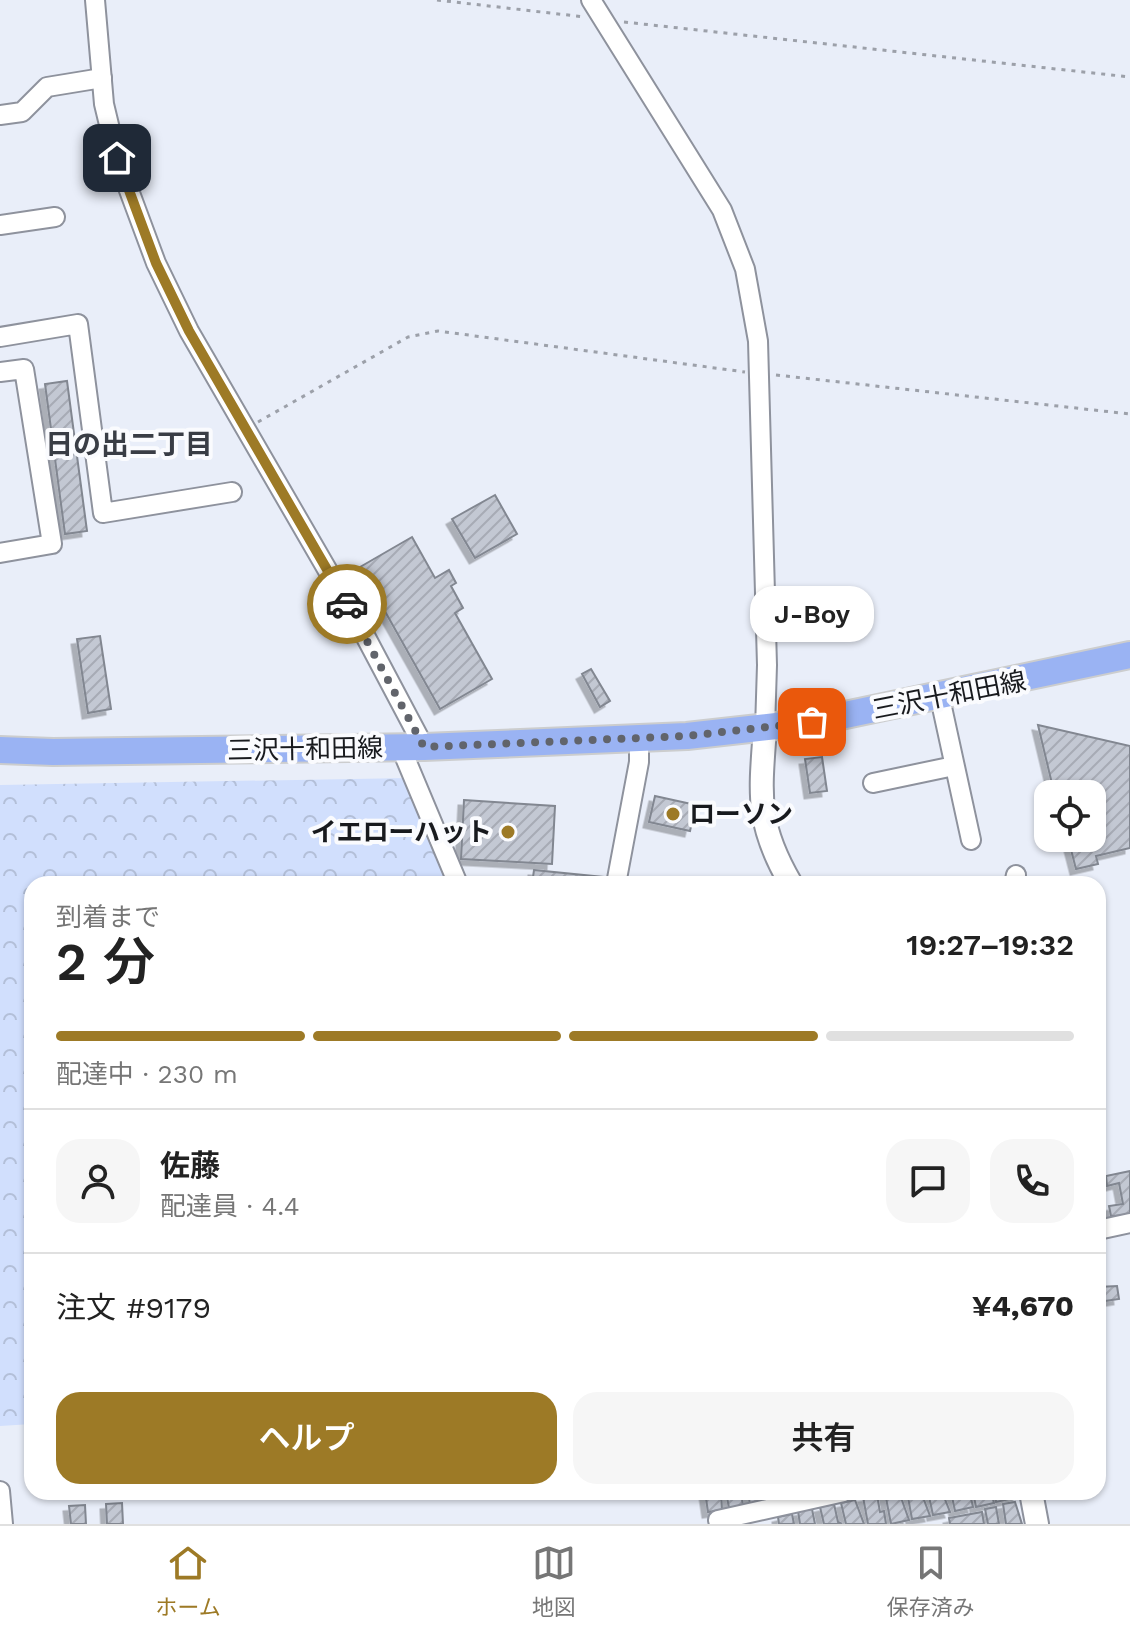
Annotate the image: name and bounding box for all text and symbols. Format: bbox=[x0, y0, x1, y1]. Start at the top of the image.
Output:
pin bbox=[83, 124, 151, 192]
icon: home bbox=[95, 136, 139, 180]
district label: 日の出二丁目 bbox=[45, 428, 213, 461]
courier bbox=[307, 564, 387, 644]
icon: car bbox=[325, 582, 369, 626]
callout: J-Boy bbox=[750, 586, 874, 642]
text: J-Boy bbox=[774, 599, 850, 629]
street label: 三沢十和田線 bbox=[870, 665, 1028, 725]
pin bbox=[778, 688, 846, 756]
icon: bag bbox=[790, 700, 834, 744]
street label: 三沢十和田線 bbox=[227, 733, 383, 765]
map controls bbox=[1034, 780, 1106, 852]
button: locate bbox=[1034, 780, 1106, 852]
place label: ローソン bbox=[689, 799, 793, 829]
marker: ローソン bbox=[664, 805, 682, 823]
place label: イエローハット bbox=[311, 817, 492, 847]
marker: イエローハット bbox=[499, 823, 517, 841]
text: 到着まで bbox=[56, 902, 160, 932]
text: 19:27–19:32 bbox=[906, 927, 1074, 962]
text: 2 分 bbox=[56, 932, 155, 993]
text: 配達中 · 230 m bbox=[56, 1059, 238, 1089]
button: person bbox=[56, 1139, 140, 1223]
button: chat bbox=[886, 1139, 970, 1223]
button: phone bbox=[990, 1139, 1074, 1223]
text: 佐藤 bbox=[160, 1148, 220, 1183]
text: 配達員 · 4.4 bbox=[160, 1191, 300, 1221]
text: ¥4,670 bbox=[972, 1288, 1074, 1323]
text: 注文 #9179 bbox=[56, 1290, 211, 1325]
button: ヘルプ bbox=[56, 1392, 557, 1484]
button: 共有 bbox=[573, 1392, 1074, 1484]
tab: ホーム bbox=[155, 1541, 221, 1621]
tab: 地図 bbox=[532, 1541, 576, 1621]
tab: 保存済み bbox=[887, 1541, 975, 1621]

